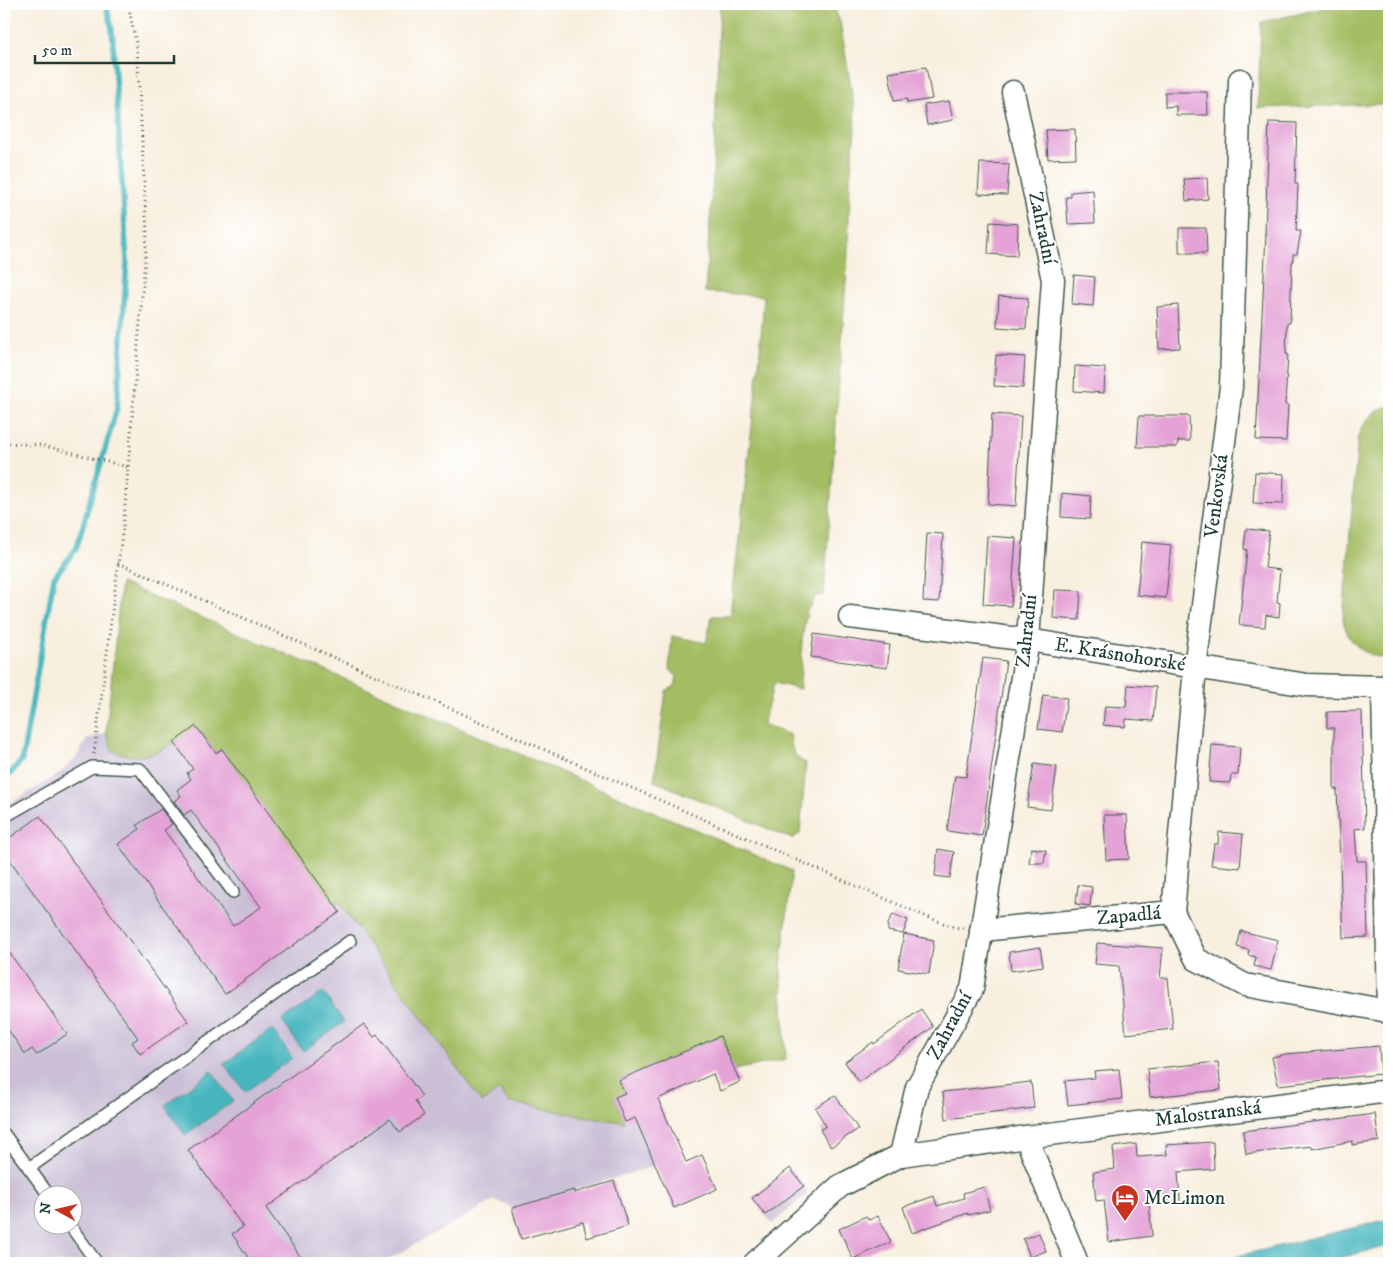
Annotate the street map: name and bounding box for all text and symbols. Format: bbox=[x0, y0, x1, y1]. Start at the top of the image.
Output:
scale bar bbox=[35, 32, 174, 64]
text: 50 m bbox=[42, 41, 72, 60]
street label: Zahradní bbox=[1022, 190, 1062, 267]
street label: Venkovská bbox=[1199, 452, 1235, 540]
street label: Zahradní bbox=[1011, 592, 1043, 669]
street label: E. Krásnohorské bbox=[1053, 632, 1188, 678]
street label: Zapadlá bbox=[1096, 901, 1163, 931]
street label: Zahradní bbox=[922, 987, 979, 1064]
street label: Malostranská bbox=[1153, 1095, 1263, 1133]
hotel icon: McLimon bbox=[1110, 1183, 1140, 1222]
north arrow bbox=[32, 1184, 82, 1234]
place label: McLimon bbox=[1144, 1186, 1226, 1211]
text: N bbox=[36, 1201, 56, 1215]

